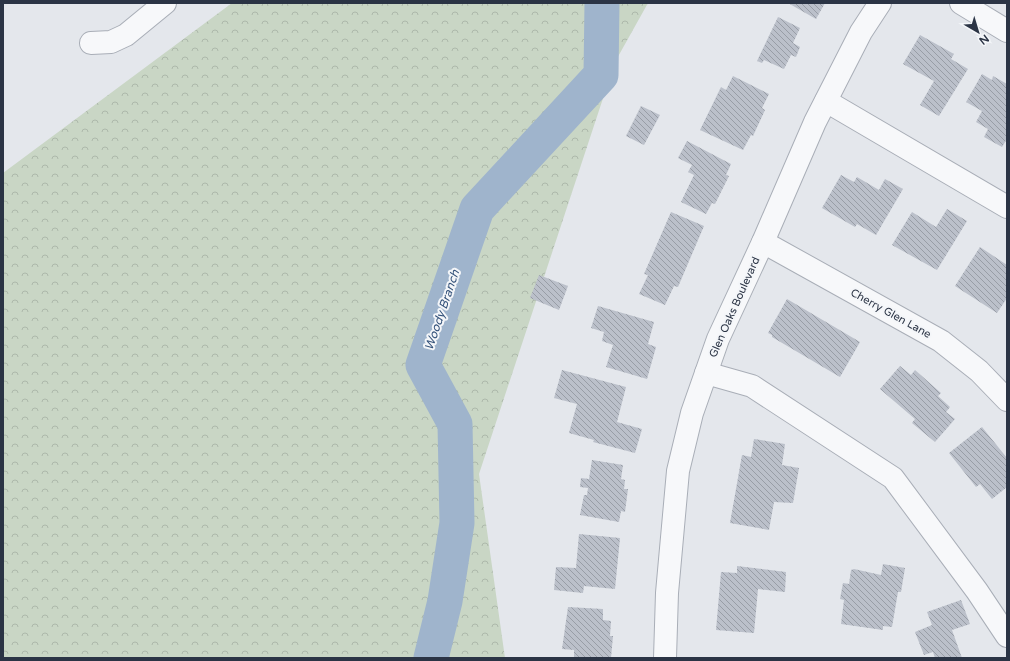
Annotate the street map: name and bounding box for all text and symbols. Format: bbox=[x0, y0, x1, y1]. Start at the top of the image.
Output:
north arrow bbox=[958, 12, 998, 52]
text: N bbox=[976, 32, 991, 47]
street label: Glen Oaks Boulevard bbox=[706, 255, 763, 360]
water label: Woody Branch bbox=[422, 267, 463, 352]
street label: Cherry Glen Lane bbox=[848, 286, 933, 341]

